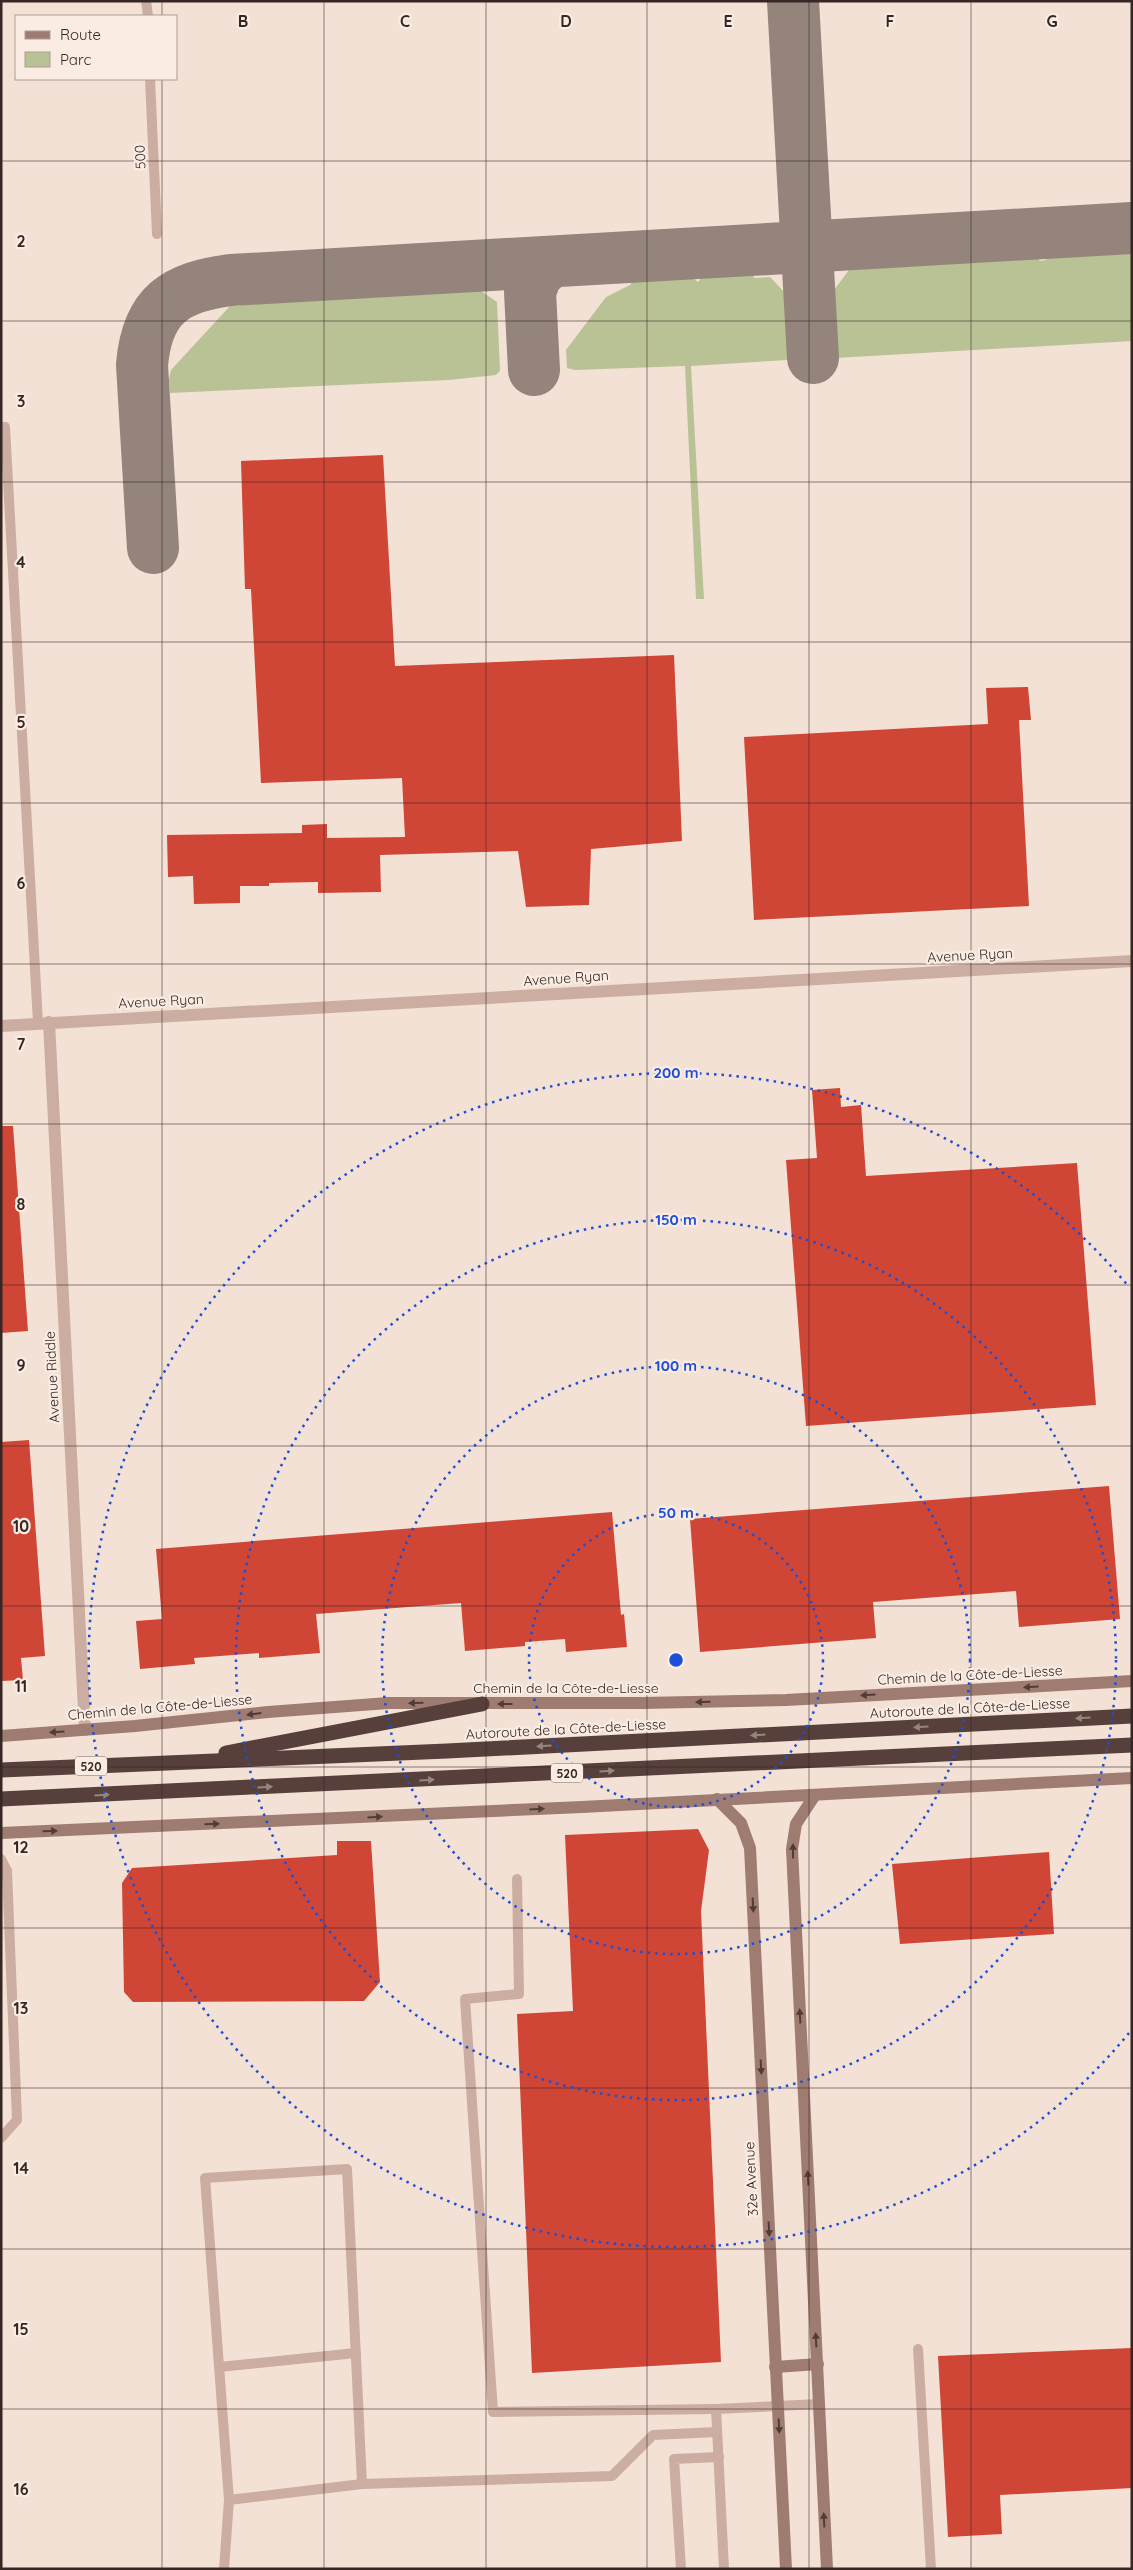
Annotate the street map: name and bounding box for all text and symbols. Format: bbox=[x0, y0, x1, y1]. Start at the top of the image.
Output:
text: B bbox=[238, 11, 248, 31]
text: C bbox=[400, 11, 410, 31]
text: D bbox=[560, 11, 572, 31]
text: E bbox=[723, 11, 733, 31]
text: F bbox=[886, 11, 895, 31]
text: G bbox=[1046, 11, 1058, 31]
legend bbox=[15, 15, 178, 80]
text: Route bbox=[60, 25, 101, 44]
text: Parc bbox=[60, 50, 91, 69]
street label: 500 bbox=[131, 145, 149, 169]
text: 2 bbox=[16, 231, 26, 251]
text: 3 bbox=[17, 391, 25, 411]
text: 4 bbox=[16, 552, 26, 572]
text: 5 bbox=[16, 712, 26, 732]
text: 6 bbox=[17, 873, 26, 893]
street label: Avenue Ryan bbox=[927, 944, 1013, 966]
street label: Avenue Ryan bbox=[523, 966, 609, 990]
street label: Avenue Ryan bbox=[118, 990, 204, 1012]
text: 7 bbox=[17, 1034, 26, 1054]
text: 200 m bbox=[654, 1063, 699, 1082]
text: 8 bbox=[17, 1194, 26, 1214]
text: 150 m bbox=[655, 1210, 697, 1229]
street label: Avenue Riddle bbox=[41, 1330, 63, 1423]
text: 9 bbox=[16, 1355, 26, 1375]
text: 100 m bbox=[655, 1356, 697, 1375]
text: 50 m bbox=[658, 1503, 694, 1522]
text: 10 bbox=[13, 1516, 29, 1536]
centre of rings bbox=[667, 1651, 685, 1669]
street label: Chemin de la Côte-de-Liesse bbox=[877, 1661, 1063, 1689]
text: 11 bbox=[15, 1676, 27, 1696]
street label: Chemin de la Côte-de-Liesse bbox=[473, 1679, 659, 1697]
one-way arrow bbox=[1022, 1683, 1038, 1691]
street label: Chemin de la Côte-de-Liesse bbox=[67, 1690, 253, 1724]
one-way arrow bbox=[860, 1692, 876, 1700]
street label: Autoroute de la Côte-de-Liesse bbox=[869, 1694, 1071, 1722]
one-way arrow bbox=[694, 1698, 710, 1706]
one-way arrow bbox=[408, 1699, 424, 1707]
one-way arrow bbox=[497, 1700, 513, 1708]
one-way arrow bbox=[246, 1710, 262, 1718]
street label: Autoroute de la Côte-de-Liesse bbox=[465, 1715, 667, 1743]
one-way arrow bbox=[1075, 1715, 1091, 1723]
one-way arrow bbox=[913, 1723, 929, 1731]
one-way arrow bbox=[49, 1728, 65, 1736]
one-way arrow bbox=[750, 1731, 766, 1739]
one-way arrow bbox=[536, 1743, 552, 1751]
road number: 520 bbox=[75, 1756, 107, 1775]
road number: 520 bbox=[551, 1764, 583, 1782]
one-way arrow bbox=[599, 1767, 615, 1775]
one-way arrow bbox=[419, 1775, 435, 1783]
one-way arrow bbox=[257, 1783, 273, 1791]
one-way arrow bbox=[95, 1790, 111, 1798]
one-way arrow bbox=[529, 1805, 545, 1813]
one-way arrow bbox=[367, 1812, 383, 1820]
one-way arrow bbox=[205, 1819, 221, 1827]
one-way arrow bbox=[42, 1826, 58, 1834]
text: 12 bbox=[13, 1837, 29, 1857]
one-way arrow bbox=[789, 1843, 797, 1859]
one-way arrow bbox=[749, 1897, 757, 1913]
text: 13 bbox=[14, 1998, 28, 2018]
one-way arrow bbox=[795, 2007, 803, 2023]
one-way arrow bbox=[757, 2059, 765, 2075]
street label: 32e Avenue bbox=[740, 2141, 762, 2217]
text: 14 bbox=[13, 2158, 29, 2178]
one-way arrow bbox=[803, 2170, 811, 2186]
one-way arrow bbox=[765, 2221, 773, 2237]
text: 15 bbox=[13, 2319, 29, 2339]
one-way arrow bbox=[812, 2332, 820, 2348]
one-way arrow bbox=[775, 2419, 783, 2435]
text: 16 bbox=[13, 2479, 29, 2499]
one-way arrow bbox=[820, 2512, 828, 2528]

